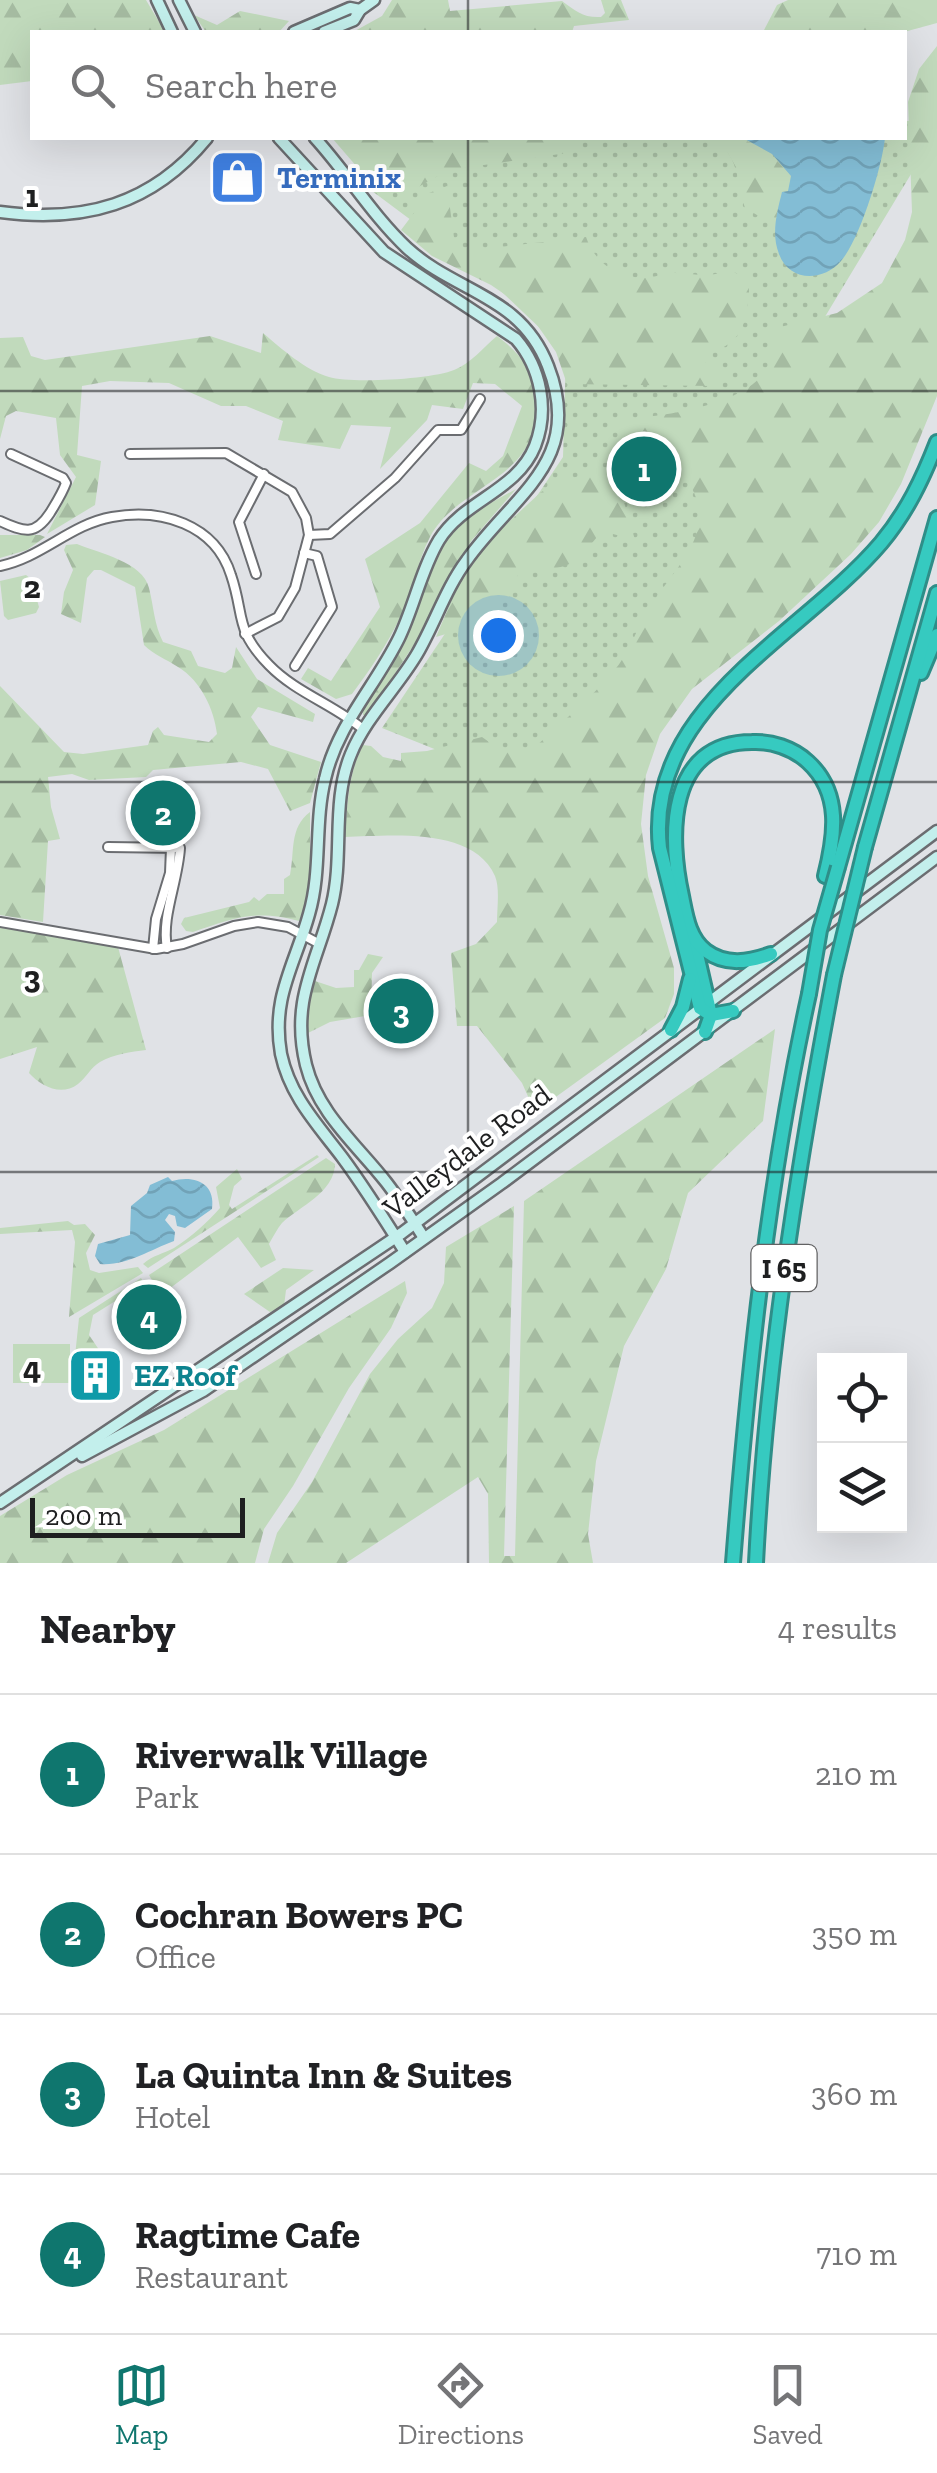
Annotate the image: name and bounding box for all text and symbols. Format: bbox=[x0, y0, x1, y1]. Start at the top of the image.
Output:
search box bbox=[30, 30, 907, 140]
icon: search bbox=[65, 58, 120, 113]
text: Search here bbox=[145, 62, 337, 108]
shop icon: Terminix bbox=[208, 148, 268, 208]
place label: Terminix bbox=[277, 160, 401, 196]
text: 1 bbox=[26, 177, 39, 215]
pin: 1 bbox=[612, 432, 676, 506]
text: 2 bbox=[23, 568, 41, 606]
your location bbox=[473, 610, 524, 661]
pin: 2 bbox=[130, 776, 196, 850]
text: 3 bbox=[23, 958, 41, 996]
pin: 3 bbox=[368, 974, 434, 1048]
street label: Valleydale Road bbox=[375, 1076, 558, 1226]
road number: I 65 bbox=[752, 1245, 816, 1291]
pin: 4 bbox=[116, 1280, 182, 1354]
building icon: EZ Roof bbox=[65, 1346, 125, 1406]
text: 4 bbox=[23, 1349, 41, 1387]
map controls bbox=[817, 1353, 907, 1533]
button: locate bbox=[817, 1353, 907, 1443]
place label: EZ Roof bbox=[134, 1358, 238, 1394]
button: layers bbox=[817, 1443, 907, 1533]
scale bar bbox=[30, 1493, 245, 1538]
text: 200 m bbox=[45, 1499, 122, 1532]
text: Nearby bbox=[40, 1603, 176, 1654]
text: 4 results bbox=[778, 1609, 897, 1647]
text: Riverwalk Village bbox=[135, 1732, 428, 1778]
text: 1 bbox=[66, 1755, 79, 1793]
text: 210 m bbox=[815, 1755, 897, 1793]
text: Park bbox=[135, 1778, 199, 1816]
text: Cochran Bowers PC bbox=[135, 1892, 463, 1938]
text: 2 bbox=[64, 1915, 81, 1953]
text: 350 m bbox=[812, 1915, 897, 1953]
text: Office bbox=[135, 1938, 216, 1976]
text: La Quinta Inn & Suites bbox=[135, 2052, 512, 2098]
text: 3 bbox=[64, 2075, 81, 2113]
text: 360 m bbox=[811, 2075, 897, 2113]
text: Hotel bbox=[135, 2098, 210, 2136]
text: Ragtime Cafe bbox=[135, 2212, 360, 2258]
text: 4 bbox=[63, 2235, 82, 2273]
text: 710 m bbox=[816, 2235, 897, 2273]
text: Restaurant bbox=[135, 2258, 288, 2296]
tab: Map bbox=[114, 2358, 169, 2451]
tab: Directions bbox=[398, 2358, 524, 2451]
tab: Saved bbox=[753, 2358, 823, 2451]

